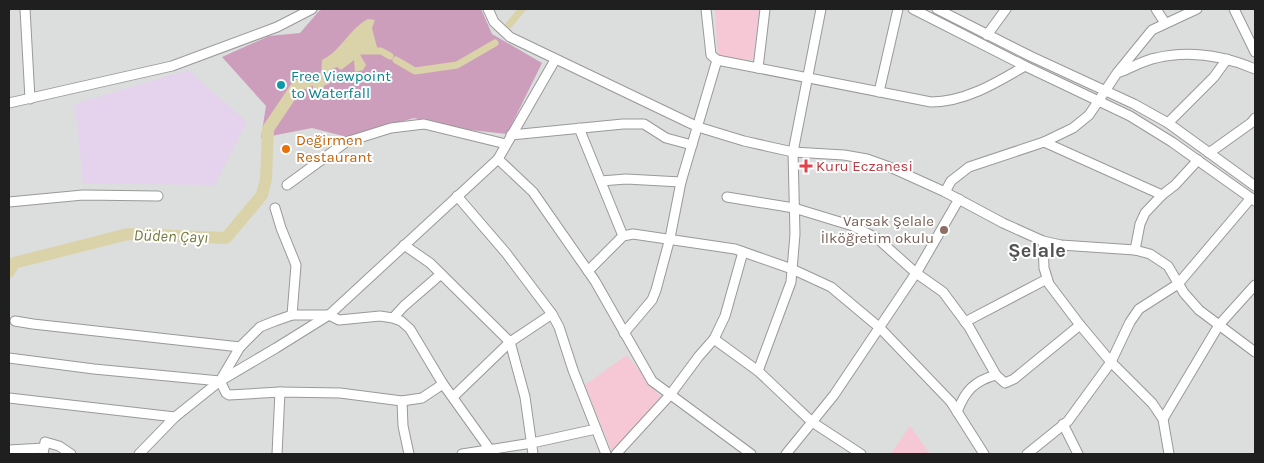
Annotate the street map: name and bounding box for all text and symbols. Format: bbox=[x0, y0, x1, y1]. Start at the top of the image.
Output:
place label: Free Viewpoint to Waterfall bbox=[291, 67, 391, 102]
marker: Free Viewpoint to Waterfall bbox=[275, 79, 287, 91]
place label: Değirmen Restaurant bbox=[296, 131, 372, 166]
marker: Değirmen Restaurant bbox=[280, 143, 292, 155]
place label: Kuru Eczanesi bbox=[816, 157, 913, 175]
marker: Kuru Eczanesi bbox=[800, 160, 812, 172]
place label: Varsak Şelale İlköğretim okulu bbox=[821, 212, 934, 247]
marker: Varsak Şelale İlköğretim okulu bbox=[938, 224, 950, 236]
water label: Düden Çayı bbox=[133, 225, 209, 247]
district label: Şelale bbox=[1008, 239, 1066, 262]

